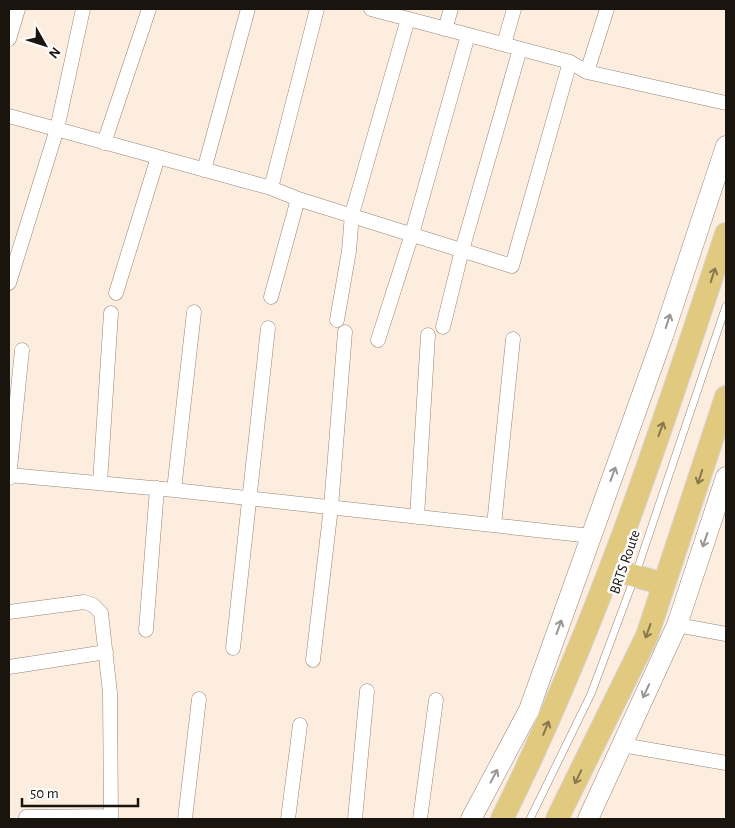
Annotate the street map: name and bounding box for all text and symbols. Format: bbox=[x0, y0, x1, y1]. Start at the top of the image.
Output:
north arrow bbox=[20, 20, 70, 70]
text: N bbox=[46, 44, 63, 61]
one-way arrow bbox=[708, 268, 718, 284]
one-way arrow bbox=[664, 314, 673, 330]
one-way arrow bbox=[657, 422, 666, 438]
one-way arrow bbox=[609, 467, 619, 483]
one-way arrow bbox=[695, 468, 704, 484]
street label: BRTS Route bbox=[607, 528, 643, 596]
one-way arrow bbox=[700, 531, 710, 547]
one-way arrow bbox=[555, 620, 564, 636]
one-way arrow bbox=[643, 623, 652, 638]
one-way arrow bbox=[641, 683, 651, 698]
one-way arrow bbox=[542, 721, 551, 736]
one-way arrow bbox=[490, 769, 499, 784]
one-way arrow bbox=[572, 769, 582, 784]
scale bar bbox=[22, 776, 139, 808]
text: 50 m bbox=[30, 786, 59, 801]

